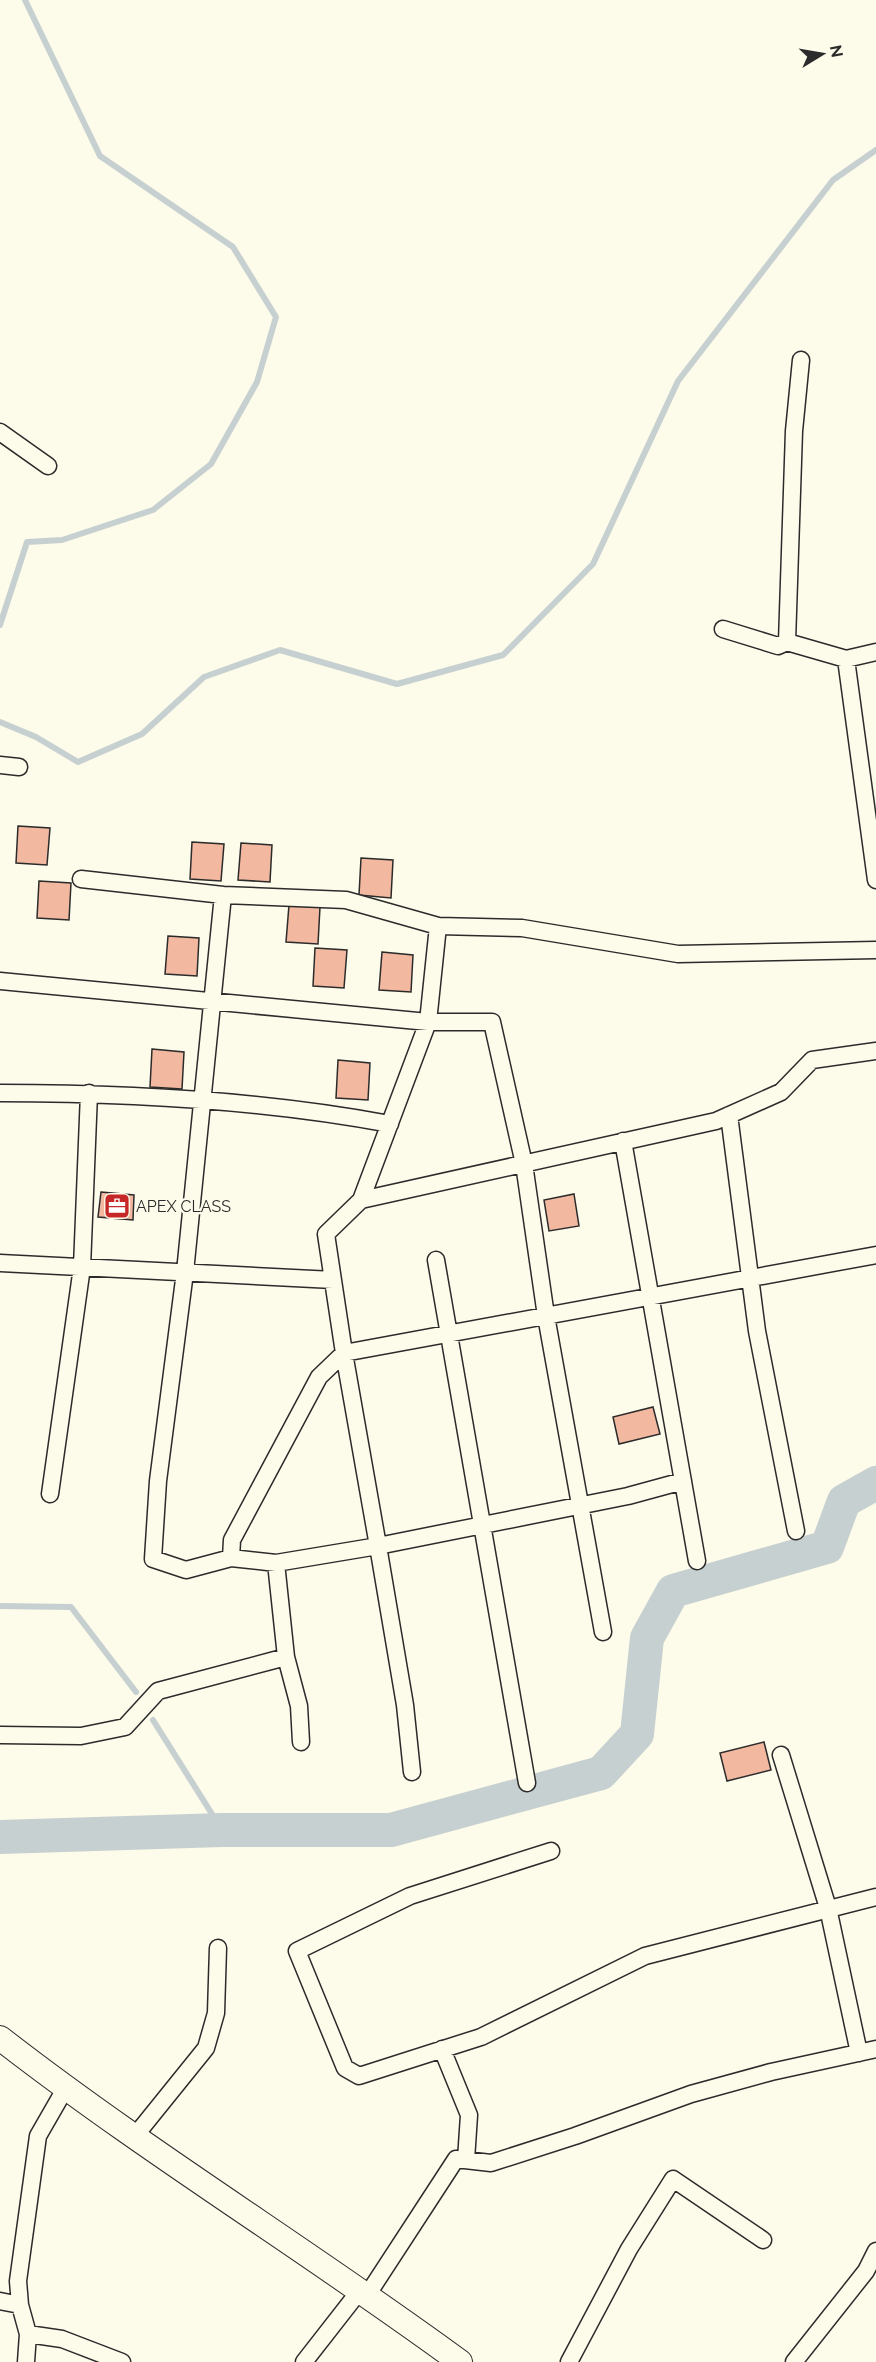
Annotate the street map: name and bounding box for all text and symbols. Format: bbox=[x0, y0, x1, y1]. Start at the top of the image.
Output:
north arrow bbox=[792, 24, 852, 84]
text: N bbox=[826, 43, 847, 59]
office icon: APEX CLASS bbox=[102, 1191, 132, 1221]
place label: APEX CLASS bbox=[136, 1197, 231, 1216]

